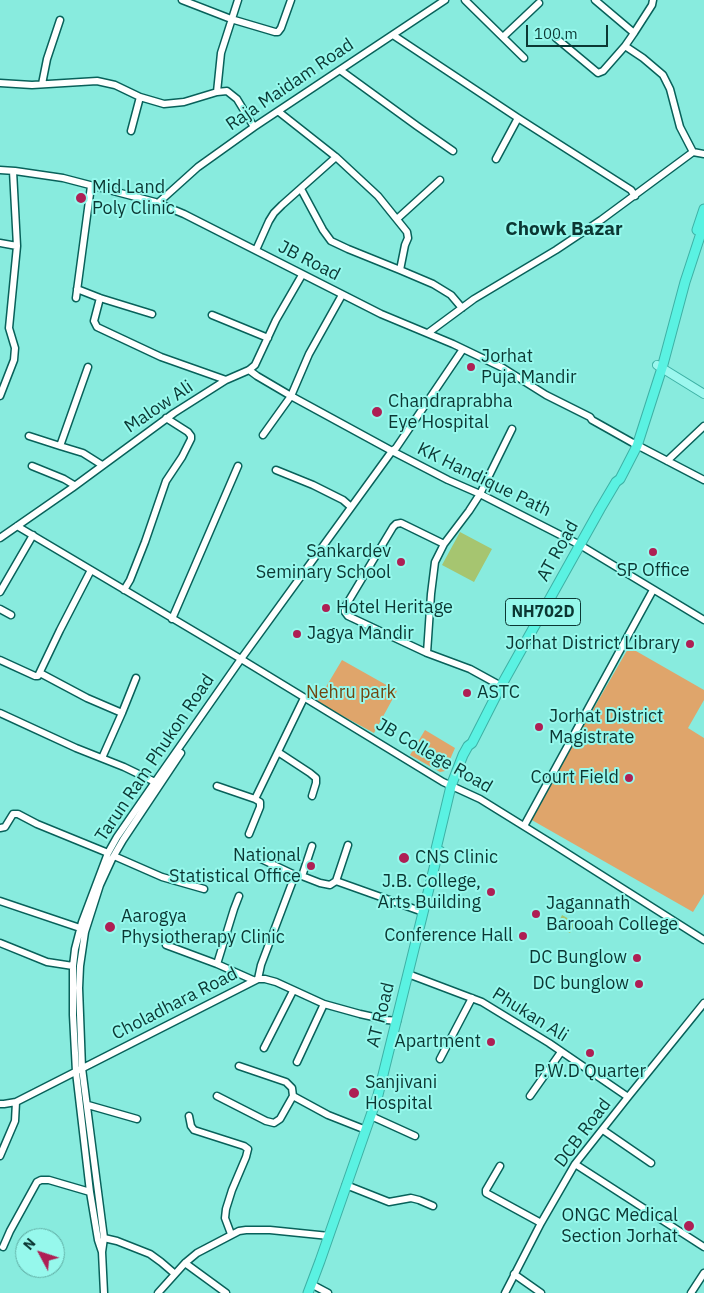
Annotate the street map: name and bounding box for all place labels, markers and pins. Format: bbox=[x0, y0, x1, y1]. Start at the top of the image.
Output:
place label: Mid Land Poly Clinic bbox=[92, 177, 175, 220]
marker: Mid Land Poly Clinic bbox=[74, 191, 88, 205]
place label: Jorhat Puja Mandir bbox=[481, 346, 576, 388]
marker: Jorhat Puja Mandir bbox=[465, 361, 477, 373]
place label: Chandraprabha Eye Hospital bbox=[388, 391, 513, 434]
marker: Chandraprabha Eye Hospital bbox=[370, 405, 384, 419]
place label: Sankardev Seminary School bbox=[256, 541, 391, 584]
marker: SP Office bbox=[647, 546, 659, 558]
marker: Sankardev Seminary School bbox=[395, 556, 407, 568]
place label: SP Office bbox=[616, 560, 690, 582]
place label: Hotel Heritage bbox=[336, 597, 453, 619]
marker: Hotel Heritage bbox=[320, 602, 332, 614]
place label: Jagya Mandir bbox=[307, 623, 414, 645]
marker: Jagya Mandir bbox=[291, 628, 303, 640]
place label: Jorhat District Library bbox=[506, 633, 680, 655]
marker: Jorhat District Library bbox=[684, 638, 696, 650]
place label: ASTC bbox=[477, 682, 520, 704]
marker: ASTC bbox=[461, 687, 473, 699]
place label: Jorhat District Magistrate bbox=[549, 706, 663, 749]
marker: Jorhat District Magistrate bbox=[533, 721, 545, 733]
place label: Court Field bbox=[530, 767, 619, 789]
marker: Court Field bbox=[623, 772, 635, 784]
place label: National Statistical Office bbox=[169, 845, 301, 888]
place label: CNS Clinic bbox=[415, 847, 498, 869]
marker: CNS Clinic bbox=[397, 851, 411, 865]
marker: National Statistical Office bbox=[305, 860, 317, 872]
place label: J.B. College, Arts Building bbox=[377, 871, 481, 914]
marker: J.B. College, Arts Building bbox=[485, 886, 497, 898]
place label: Jagannath Barooah College bbox=[546, 893, 678, 936]
place label: Aarogya Physiotherapy Clinic bbox=[121, 906, 285, 949]
marker: Jagannath Barooah College bbox=[530, 908, 542, 920]
marker: Aarogya Physiotherapy Clinic bbox=[103, 920, 117, 934]
place label: Conference Hall bbox=[384, 925, 513, 947]
marker: Conference Hall bbox=[517, 930, 529, 942]
place label: DC Bunglow bbox=[529, 947, 627, 969]
marker: DC Bunglow bbox=[631, 952, 643, 964]
place label: DC bunglow bbox=[532, 973, 629, 995]
marker: DC bunglow bbox=[633, 978, 645, 990]
place label: Apartment bbox=[394, 1031, 481, 1053]
marker: Apartment bbox=[485, 1036, 497, 1048]
marker: P.W.D Quarter bbox=[584, 1047, 596, 1059]
place label: P.W.D Quarter bbox=[534, 1061, 646, 1083]
place label: Sanjivani Hospital bbox=[365, 1072, 437, 1114]
marker: Sanjivani Hospital bbox=[347, 1086, 361, 1100]
place label: ONGC Medical Section Jorhat bbox=[561, 1205, 678, 1248]
marker: ONGC Medical Section Jorhat bbox=[682, 1219, 696, 1233]

